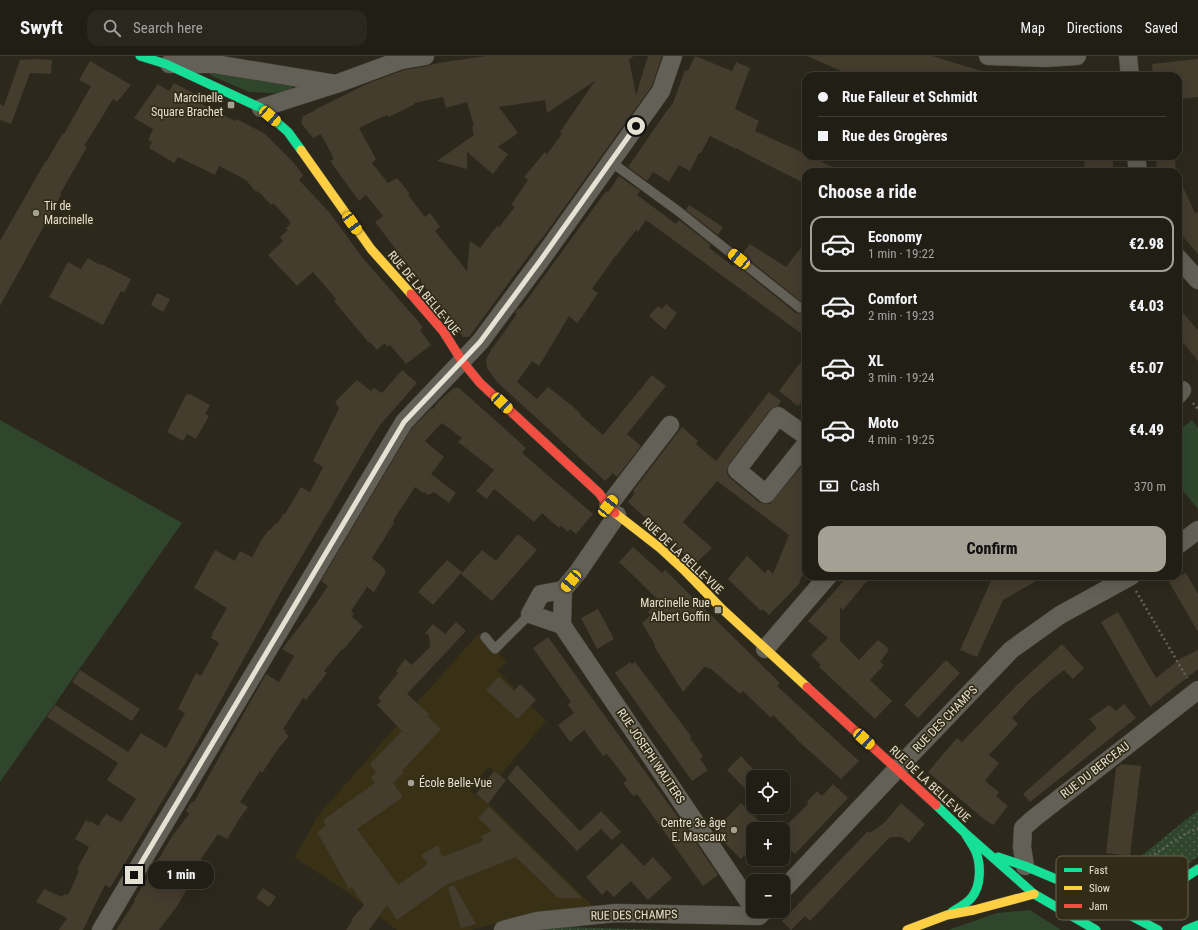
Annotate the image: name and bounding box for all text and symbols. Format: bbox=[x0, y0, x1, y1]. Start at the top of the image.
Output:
search box bbox=[87, 10, 367, 46]
text: Swyft bbox=[20, 16, 63, 39]
icon: search bbox=[101, 17, 123, 39]
text: Search here bbox=[133, 19, 203, 37]
text: Map bbox=[1021, 20, 1045, 36]
text: Directions bbox=[1067, 20, 1123, 36]
text: Saved bbox=[1145, 20, 1178, 36]
text: Rue Falleur et Schmidt bbox=[842, 88, 977, 106]
place label: Marcinelle Square Brachet bbox=[151, 91, 223, 119]
marker: Marcinelle Square Brachet bbox=[226, 100, 236, 110]
car bbox=[257, 104, 283, 128]
route start bbox=[627, 117, 645, 135]
text: Rue des Grogères bbox=[842, 127, 948, 145]
text: Choose a ride bbox=[818, 181, 917, 202]
place label: Tir de Marcinelle bbox=[44, 199, 94, 227]
marker: Tir de Marcinelle bbox=[31, 208, 41, 218]
car bbox=[340, 210, 364, 236]
icon: car bbox=[820, 226, 856, 262]
text: Economy bbox=[868, 228, 922, 246]
text: €2.98 bbox=[1129, 235, 1164, 253]
text: 1 min · 19:22 bbox=[868, 246, 934, 261]
car bbox=[726, 247, 752, 271]
street label: RUE DE LA BELLE-VUE bbox=[385, 248, 463, 338]
icon: car bbox=[820, 288, 856, 324]
text: Comfort bbox=[868, 290, 917, 308]
text: €4.03 bbox=[1129, 297, 1164, 315]
text: 2 min · 19:23 bbox=[868, 308, 934, 323]
icon: car bbox=[820, 350, 856, 386]
text: XL bbox=[868, 352, 884, 370]
text: €5.07 bbox=[1129, 359, 1164, 377]
text: 3 min · 19:24 bbox=[868, 370, 934, 385]
car bbox=[489, 390, 515, 416]
icon: car bbox=[820, 412, 856, 448]
text: Moto bbox=[868, 414, 899, 432]
text: €4.49 bbox=[1129, 421, 1164, 439]
text: 4 min · 19:25 bbox=[868, 432, 934, 447]
icon: cash bbox=[818, 475, 840, 497]
text: Cash bbox=[850, 477, 880, 495]
text: 370 m bbox=[1134, 479, 1166, 494]
car bbox=[596, 493, 620, 519]
street label: RUE DE LA BELLE-VUE bbox=[640, 515, 726, 597]
button: Confirm bbox=[818, 526, 1166, 572]
car bbox=[559, 568, 583, 594]
place label: Marcinelle Rue Albert Goffin bbox=[640, 596, 710, 624]
marker: Marcinelle Rue Albert Goffin bbox=[713, 605, 723, 615]
street label: RUE DES CHAMPS bbox=[910, 683, 980, 755]
street label: RUE JOSEPH WAUTERS bbox=[614, 706, 688, 806]
car bbox=[851, 727, 877, 751]
street label: RUE DU BERCEAU bbox=[1058, 739, 1132, 801]
street label: RUE DE LA BELLE-VUE bbox=[887, 743, 973, 825]
map controls bbox=[746, 770, 790, 918]
button: locate bbox=[746, 770, 790, 814]
place label: École Belle-Vue bbox=[419, 775, 492, 790]
marker: École Belle-Vue bbox=[406, 778, 416, 788]
place label: Centre 3e âge E. Mascaux bbox=[661, 816, 726, 844]
button: + bbox=[746, 822, 790, 866]
marker: Centre 3e âge E. Mascaux bbox=[729, 825, 739, 835]
legend bbox=[1056, 856, 1188, 920]
callout: 1 min bbox=[148, 861, 214, 889]
text: Fast bbox=[1089, 864, 1108, 877]
route end bbox=[125, 866, 143, 884]
text: 1 min bbox=[167, 867, 195, 882]
button: − bbox=[746, 874, 790, 918]
text: Slow bbox=[1089, 882, 1110, 895]
text: Jam bbox=[1089, 900, 1108, 913]
street label: RUE DES CHAMPS bbox=[590, 907, 678, 923]

